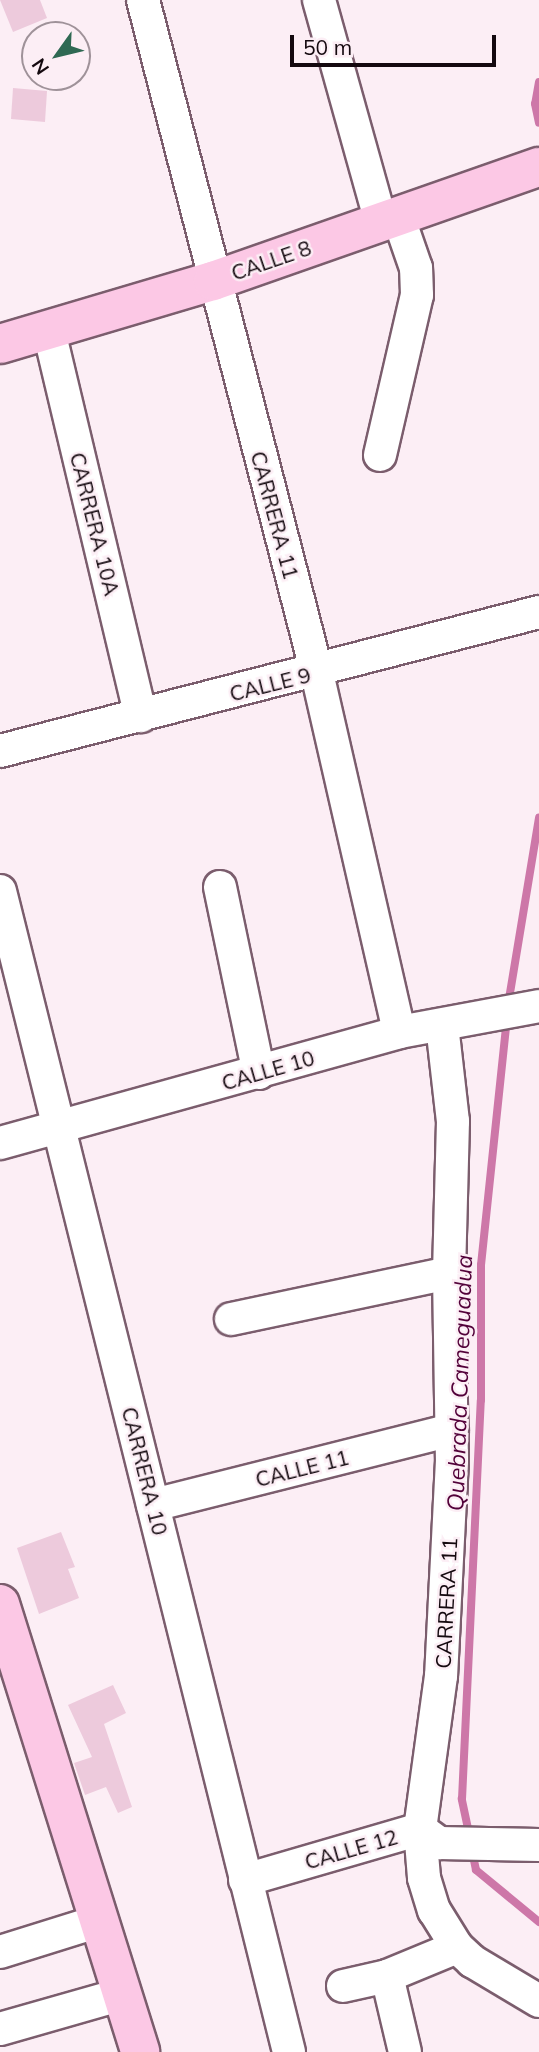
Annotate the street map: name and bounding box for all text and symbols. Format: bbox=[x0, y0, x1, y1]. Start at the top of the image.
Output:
north arrow bbox=[21, 21, 91, 91]
scale bar bbox=[294, 21, 500, 65]
text: 50 m bbox=[303, 34, 352, 60]
text: N bbox=[26, 54, 54, 79]
street label: CALLE 8 bbox=[228, 235, 314, 285]
street label: CARRERA 11 bbox=[246, 448, 304, 582]
street label: CARRERA 10A bbox=[65, 450, 125, 598]
street label: CALLE 9 bbox=[227, 662, 313, 706]
street label: CALLE 10 bbox=[219, 1045, 317, 1095]
water label: Quebrada Cameguadua bbox=[442, 1254, 478, 1512]
street label: CARRERA 10 bbox=[117, 1404, 173, 1538]
street label: CALLE 11 bbox=[253, 1444, 351, 1492]
street label: CARRERA 11 bbox=[430, 1537, 462, 1669]
street label: CALLE 12 bbox=[302, 1824, 400, 1874]

